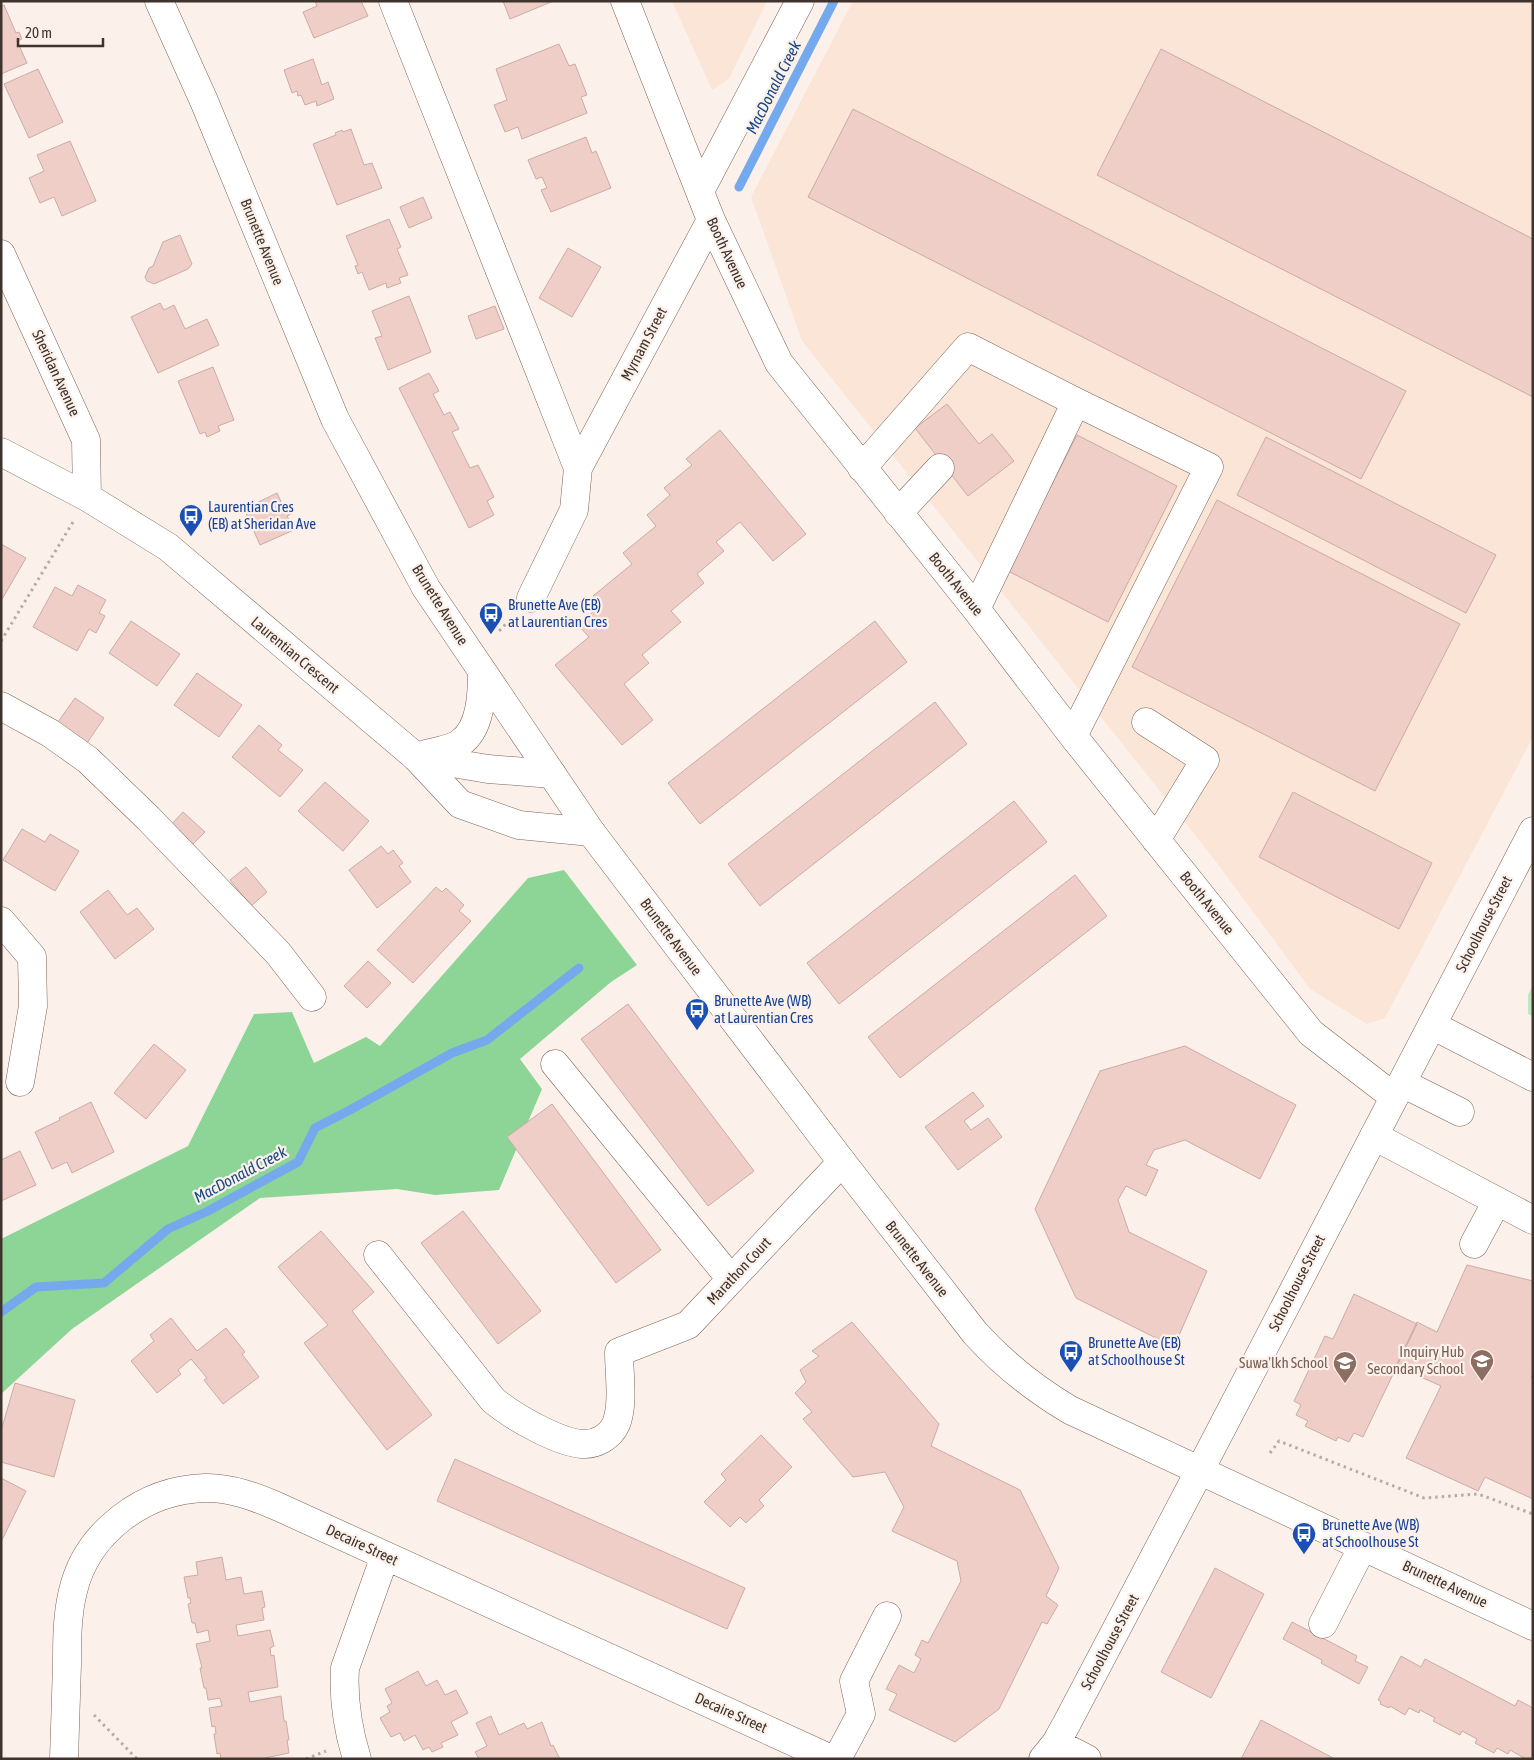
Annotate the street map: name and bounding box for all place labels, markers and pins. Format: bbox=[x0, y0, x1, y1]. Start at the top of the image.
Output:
place label: Laurentian Cres (EB) at Sheridan Ave bbox=[208, 498, 316, 532]
bus stop icon: Laurentian Cres (EB) at Sheridan Ave bbox=[178, 503, 204, 537]
place label: Brunette Ave (EB) at Laurentian Cres bbox=[508, 596, 607, 630]
bus stop icon: Brunette Ave (EB) at Laurentian Cres bbox=[478, 601, 504, 635]
place label: Brunette Ave (WB) at Laurentian Cres bbox=[714, 992, 813, 1026]
bus stop icon: Brunette Ave (WB) at Laurentian Cres bbox=[684, 997, 710, 1031]
place label: Brunette Ave (EB) at Schoolhouse St bbox=[1088, 1334, 1185, 1368]
bus stop icon: Brunette Ave (EB) at Schoolhouse St bbox=[1058, 1339, 1084, 1373]
place label: Inquiry Hub Secondary School bbox=[1367, 1343, 1464, 1377]
school or university icon: Inquiry Hub Secondary School bbox=[1469, 1348, 1495, 1382]
school or university icon: Suwa'lkh School bbox=[1332, 1350, 1358, 1384]
place label: Suwa'lkh School bbox=[1239, 1354, 1328, 1371]
place label: Brunette Ave (WB) at Schoolhouse St bbox=[1322, 1516, 1420, 1550]
bus stop icon: Brunette Ave (WB) at Schoolhouse St bbox=[1291, 1521, 1317, 1555]

